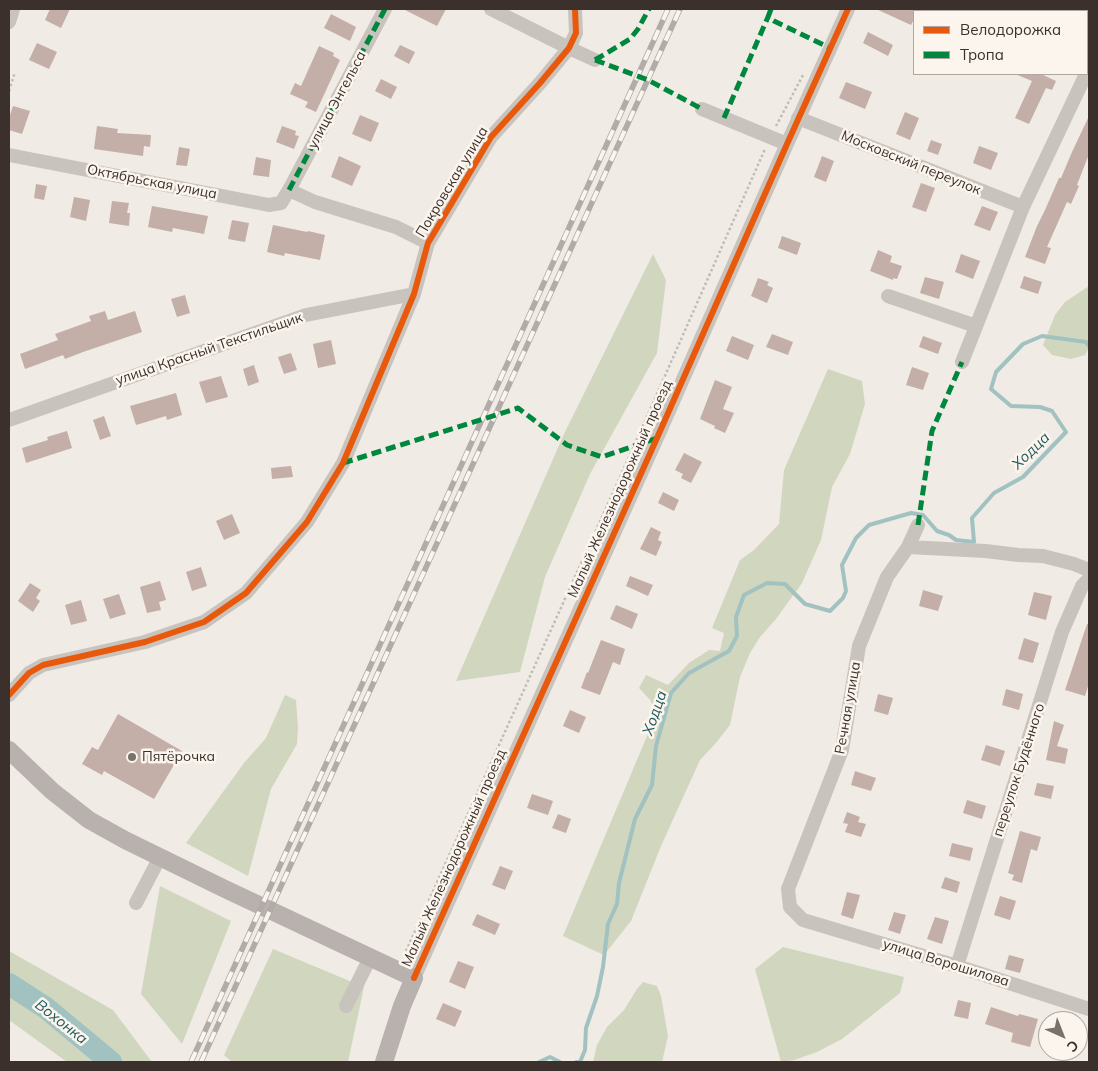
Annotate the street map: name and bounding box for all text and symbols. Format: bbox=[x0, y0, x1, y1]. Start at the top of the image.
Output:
legend bbox=[913, 10, 1088, 75]
text: Велодорожка bbox=[960, 20, 1061, 39]
text: Тропа bbox=[960, 45, 1004, 64]
street label: улица Энгельса bbox=[304, 48, 370, 152]
street label: Покровская улица bbox=[412, 124, 492, 240]
street label: Московский переулок bbox=[839, 127, 983, 199]
street label: Октябрьская улица bbox=[86, 161, 218, 203]
street label: улица Красный Текстильщик bbox=[113, 309, 305, 389]
street label: Малый Железнодорожный проезд bbox=[564, 378, 676, 600]
water label: Ходца bbox=[1008, 429, 1054, 473]
street label: Речная улица bbox=[832, 660, 864, 756]
water label: Ходца bbox=[639, 688, 671, 738]
street label: переулок Будённого bbox=[989, 701, 1049, 839]
street label: Малый Железнодорожный проезд bbox=[398, 747, 510, 969]
place label: Пятёрочка bbox=[142, 749, 215, 765]
marker: Пятёрочка bbox=[126, 751, 138, 763]
street label: улица Ворошилова bbox=[881, 936, 1011, 990]
water label: Вохонка bbox=[31, 996, 91, 1048]
north arrow bbox=[1038, 1011, 1088, 1061]
text: С bbox=[1063, 1036, 1082, 1056]

